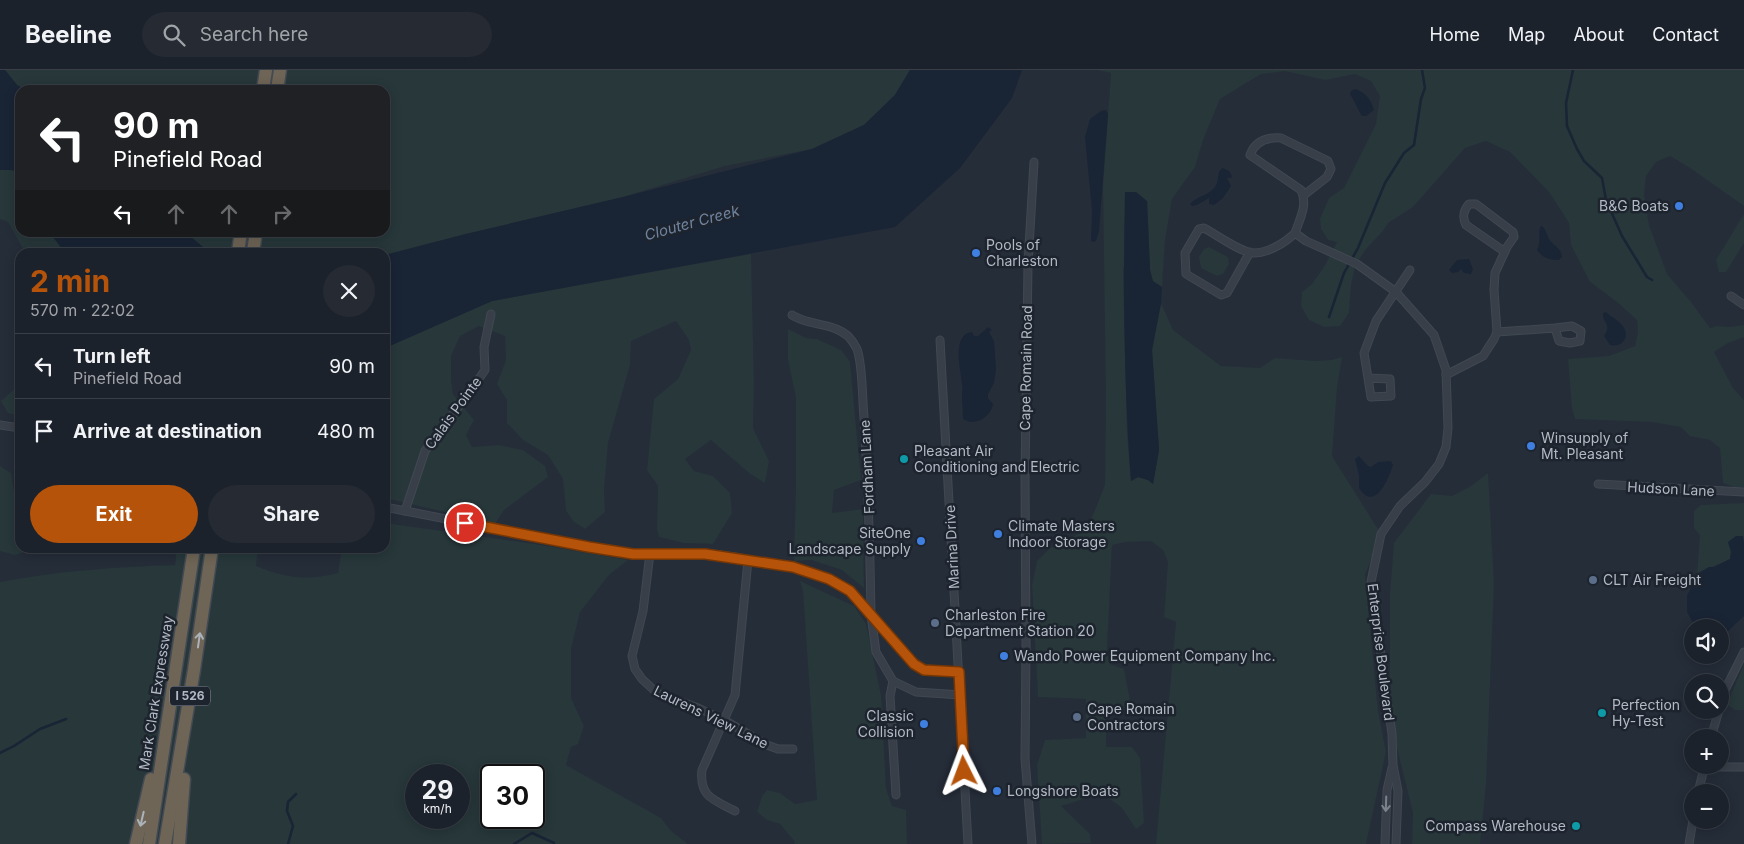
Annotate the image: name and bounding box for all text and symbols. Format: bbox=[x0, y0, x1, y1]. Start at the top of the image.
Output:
search box bbox=[142, 12, 492, 57]
text: Beeline bbox=[25, 20, 112, 49]
icon: search bbox=[160, 21, 188, 49]
text: Search here bbox=[200, 23, 308, 46]
text: Home bbox=[1430, 24, 1480, 45]
text: Map bbox=[1508, 24, 1545, 45]
text: About bbox=[1573, 24, 1624, 45]
text: Contact bbox=[1652, 24, 1719, 45]
text: 90 m bbox=[113, 104, 200, 146]
icon: left bbox=[30, 105, 95, 170]
text: Pinefield Road bbox=[113, 146, 263, 172]
place label: B&G Boats bbox=[1599, 197, 1669, 214]
icon: left bbox=[109, 200, 137, 228]
icon: ahead bbox=[162, 200, 190, 228]
icon: ahead bbox=[215, 200, 243, 228]
icon: right bbox=[268, 200, 296, 228]
marker: B&G Boats bbox=[1673, 200, 1685, 212]
water label: Clouter Creek bbox=[642, 201, 742, 244]
place label: Pools of Charleston bbox=[986, 236, 1058, 269]
marker: Pools of Charleston bbox=[970, 247, 982, 259]
text: 2 min bbox=[30, 263, 110, 299]
button: close bbox=[323, 265, 375, 317]
text: 570 m · 22:02 bbox=[30, 300, 135, 320]
street label: Cape Romain Road bbox=[1016, 305, 1035, 431]
text: Turn left bbox=[73, 345, 151, 368]
icon: left bbox=[30, 352, 58, 380]
text: 90 m bbox=[329, 355, 375, 378]
text: Pinefield Road bbox=[73, 368, 182, 388]
street label: Calais Pointe bbox=[421, 373, 485, 452]
icon: arrive bbox=[30, 417, 58, 445]
text: Arrive at destination bbox=[73, 420, 262, 443]
text: 480 m bbox=[317, 420, 375, 443]
street label: Fordham Lane bbox=[856, 420, 877, 515]
place label: Winsupply of Mt. Pleasant bbox=[1541, 429, 1628, 462]
marker: Winsupply of Mt. Pleasant bbox=[1525, 440, 1537, 452]
place label: Pleasant Air Conditioning and Electric bbox=[914, 442, 1080, 475]
marker: Pleasant Air Conditioning and Electric bbox=[898, 453, 910, 465]
street label: Hudson Lane bbox=[1627, 478, 1715, 499]
button: Exit bbox=[30, 485, 198, 543]
button: Share bbox=[208, 485, 375, 543]
pin bbox=[444, 502, 486, 544]
street label: Marina Drive bbox=[941, 505, 962, 590]
icon: arrive bbox=[451, 509, 479, 537]
place label: Climate Masters Indoor Storage bbox=[1008, 517, 1115, 550]
place label: SiteOne Landscape Supply bbox=[789, 524, 911, 557]
marker: Climate Masters Indoor Storage bbox=[992, 528, 1004, 540]
marker: SiteOne Landscape Supply bbox=[915, 535, 927, 547]
place label: CLT Air Freight bbox=[1603, 571, 1701, 588]
marker: CLT Air Freight bbox=[1587, 574, 1599, 586]
street label: Enterprise Boulevard bbox=[1365, 582, 1398, 722]
place label: Charleston Fire Department Station 20 bbox=[945, 606, 1095, 639]
street label: Mark Clark Expressway bbox=[135, 615, 176, 771]
marker: Charleston Fire Department Station 20 bbox=[929, 617, 941, 629]
map controls bbox=[1684, 619, 1729, 829]
button: sound bbox=[1684, 619, 1729, 664]
one-way arrow bbox=[194, 633, 204, 649]
place label: Wando Power Equipment Company Inc. bbox=[1014, 647, 1276, 664]
marker: Wando Power Equipment Company Inc. bbox=[998, 650, 1010, 662]
button: search bbox=[1684, 674, 1729, 719]
street label: Laurens View Lane bbox=[651, 681, 771, 752]
road number: I 526 bbox=[170, 686, 210, 706]
place label: Perfection Hy-Test bbox=[1612, 696, 1680, 729]
place label: Cape Romain Contractors bbox=[1087, 700, 1175, 733]
place label: Classic Collision bbox=[858, 707, 914, 740]
marker: Perfection Hy-Test bbox=[1596, 707, 1608, 719]
marker: Cape Romain Contractors bbox=[1071, 711, 1083, 723]
marker: Classic Collision bbox=[918, 718, 930, 730]
button: + bbox=[1684, 729, 1729, 774]
position arrow bbox=[937, 744, 989, 796]
speed limit sign: 30 bbox=[480, 764, 545, 829]
text: 29 bbox=[422, 775, 453, 805]
place label: Longshore Boats bbox=[1007, 782, 1119, 799]
button: − bbox=[1684, 784, 1729, 829]
marker: Longshore Boats bbox=[991, 785, 1003, 797]
one-way arrow bbox=[1381, 796, 1391, 812]
text: km/h bbox=[423, 801, 452, 816]
one-way arrow bbox=[137, 811, 146, 827]
place label: Compass Warehouse bbox=[1425, 817, 1566, 834]
marker: Compass Warehouse bbox=[1570, 820, 1582, 832]

